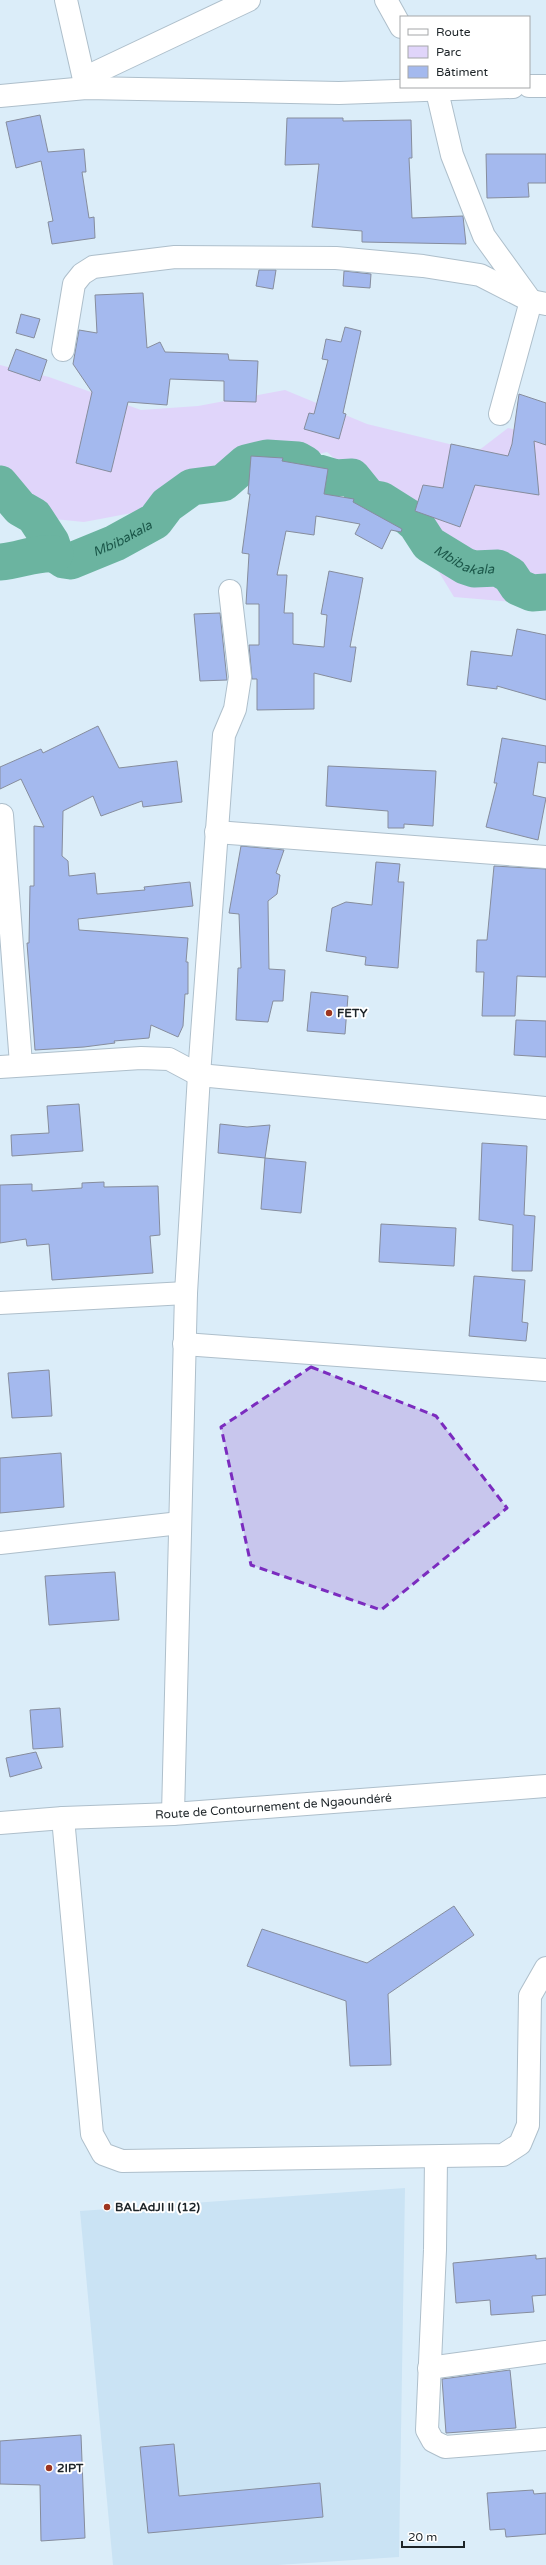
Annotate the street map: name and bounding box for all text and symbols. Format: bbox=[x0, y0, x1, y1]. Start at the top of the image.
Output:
legend bbox=[400, 16, 530, 88]
text: Route bbox=[436, 25, 471, 39]
text: Parc bbox=[436, 45, 461, 59]
text: Bâtiment bbox=[436, 65, 488, 79]
water label: Mbibakala bbox=[90, 517, 156, 560]
water label: Mbibakala bbox=[431, 542, 495, 579]
place label: FETY bbox=[337, 1006, 368, 1020]
marker: FETY bbox=[324, 1008, 334, 1018]
street label: Route de Contournement de Ngaoundéré bbox=[155, 1791, 392, 1822]
place label: BALAdJI II (12) bbox=[115, 2200, 200, 2214]
marker: BALAdJI II (12) bbox=[102, 2202, 112, 2212]
place label: 2IPT bbox=[57, 2461, 84, 2475]
marker: 2IPT bbox=[44, 2463, 54, 2473]
scale bar bbox=[402, 2523, 464, 2549]
text: 20 m bbox=[408, 2530, 437, 2544]

